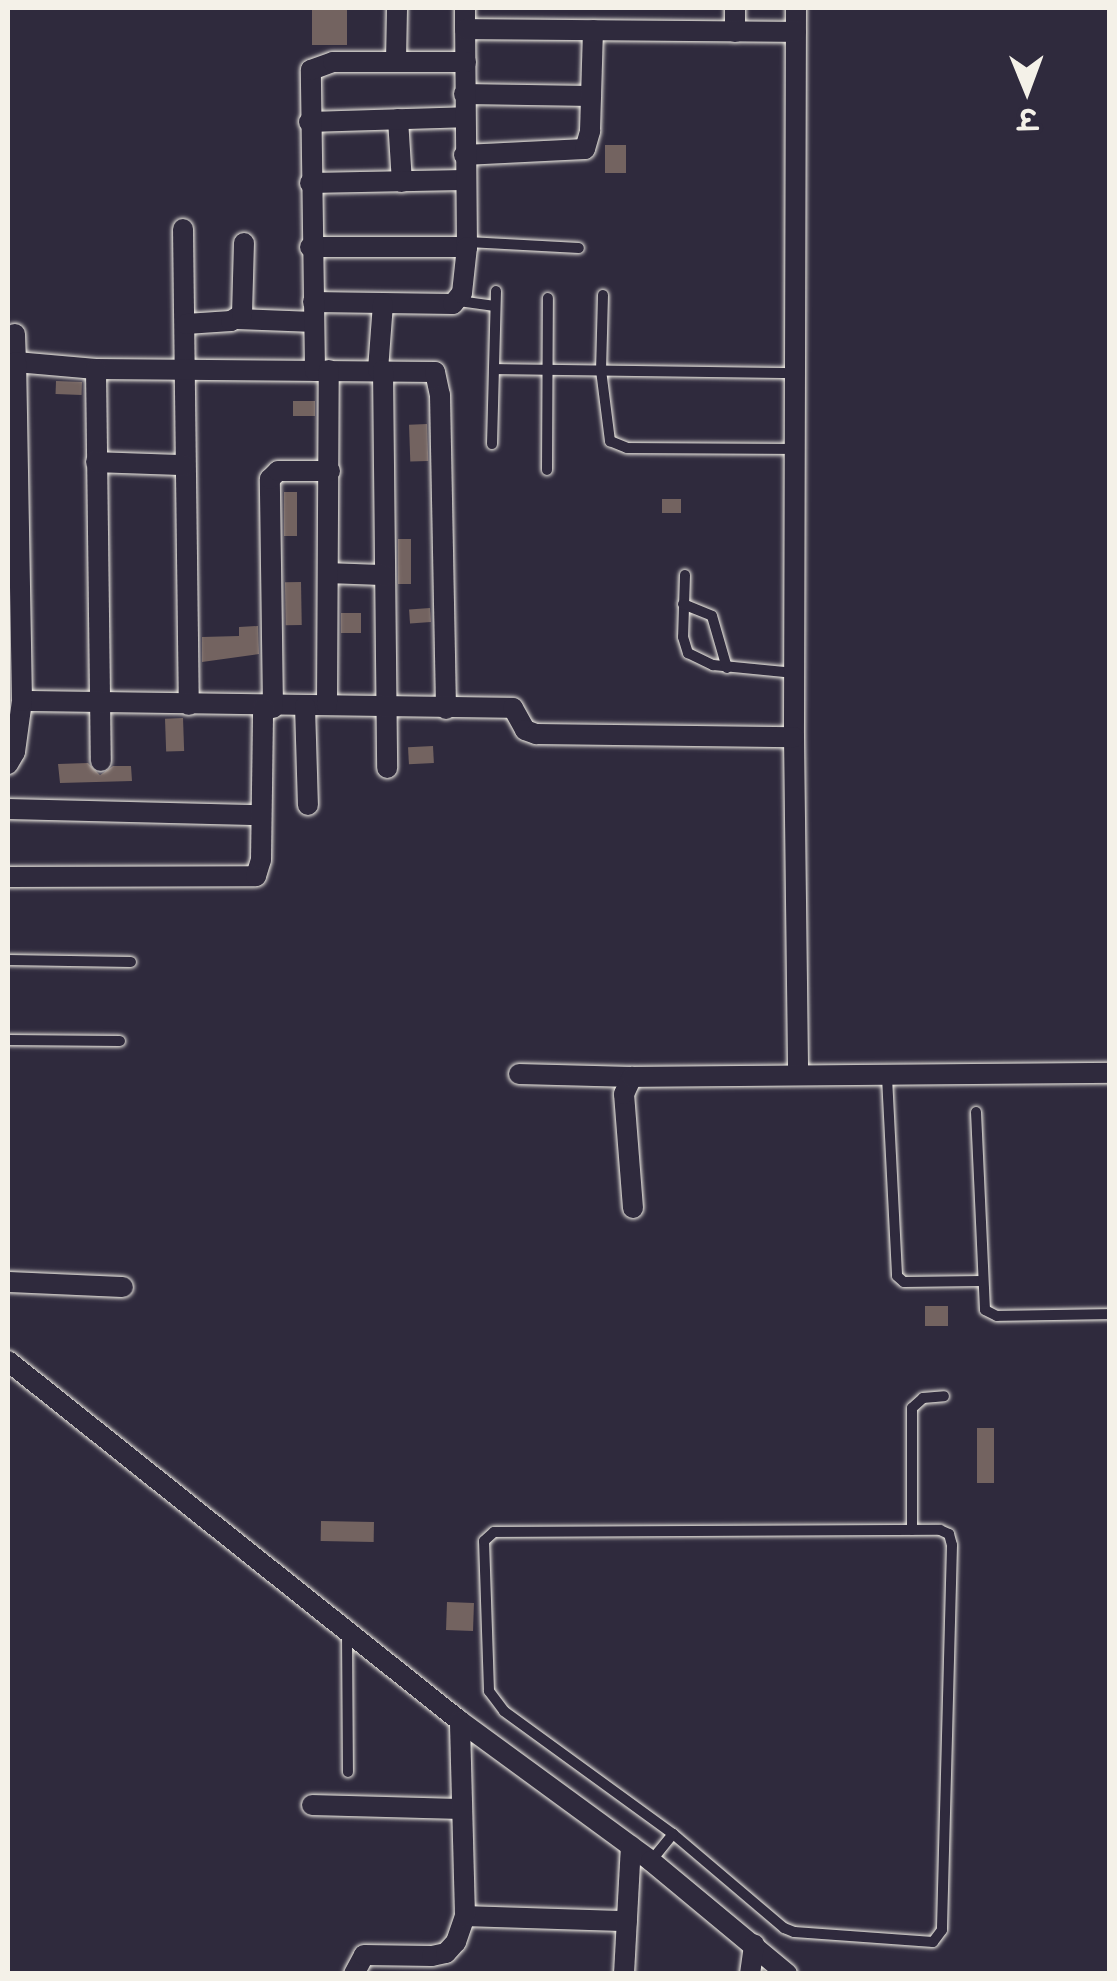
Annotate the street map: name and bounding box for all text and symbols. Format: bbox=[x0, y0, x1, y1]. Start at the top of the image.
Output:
north arrow bbox=[977, 40, 1077, 140]
text: उ bbox=[1018, 99, 1037, 142]

